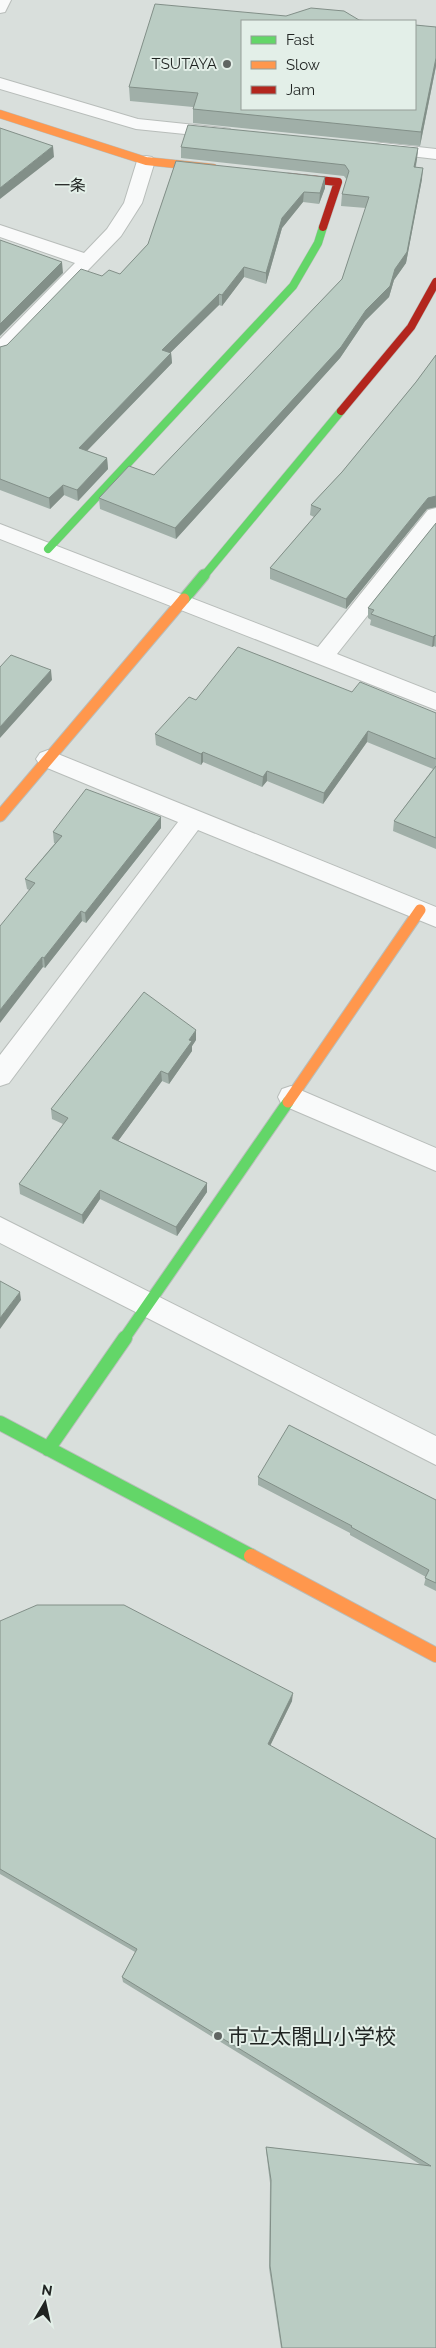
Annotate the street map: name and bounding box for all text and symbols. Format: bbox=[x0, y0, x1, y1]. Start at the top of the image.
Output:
legend bbox=[241, 20, 416, 110]
text: Fast bbox=[286, 31, 314, 49]
place label: TSUTAYA bbox=[152, 55, 217, 73]
text: Slow bbox=[286, 56, 320, 74]
marker: TSUTAYA bbox=[221, 58, 233, 70]
text: Jam bbox=[286, 81, 315, 99]
district label: 一条 bbox=[54, 176, 86, 195]
place label: 市立太閤山小学校 bbox=[228, 2024, 396, 2049]
marker: 市立太閤山小学校 bbox=[212, 2030, 224, 2042]
north arrow bbox=[20, 2278, 70, 2328]
text: N bbox=[41, 2281, 54, 2299]

